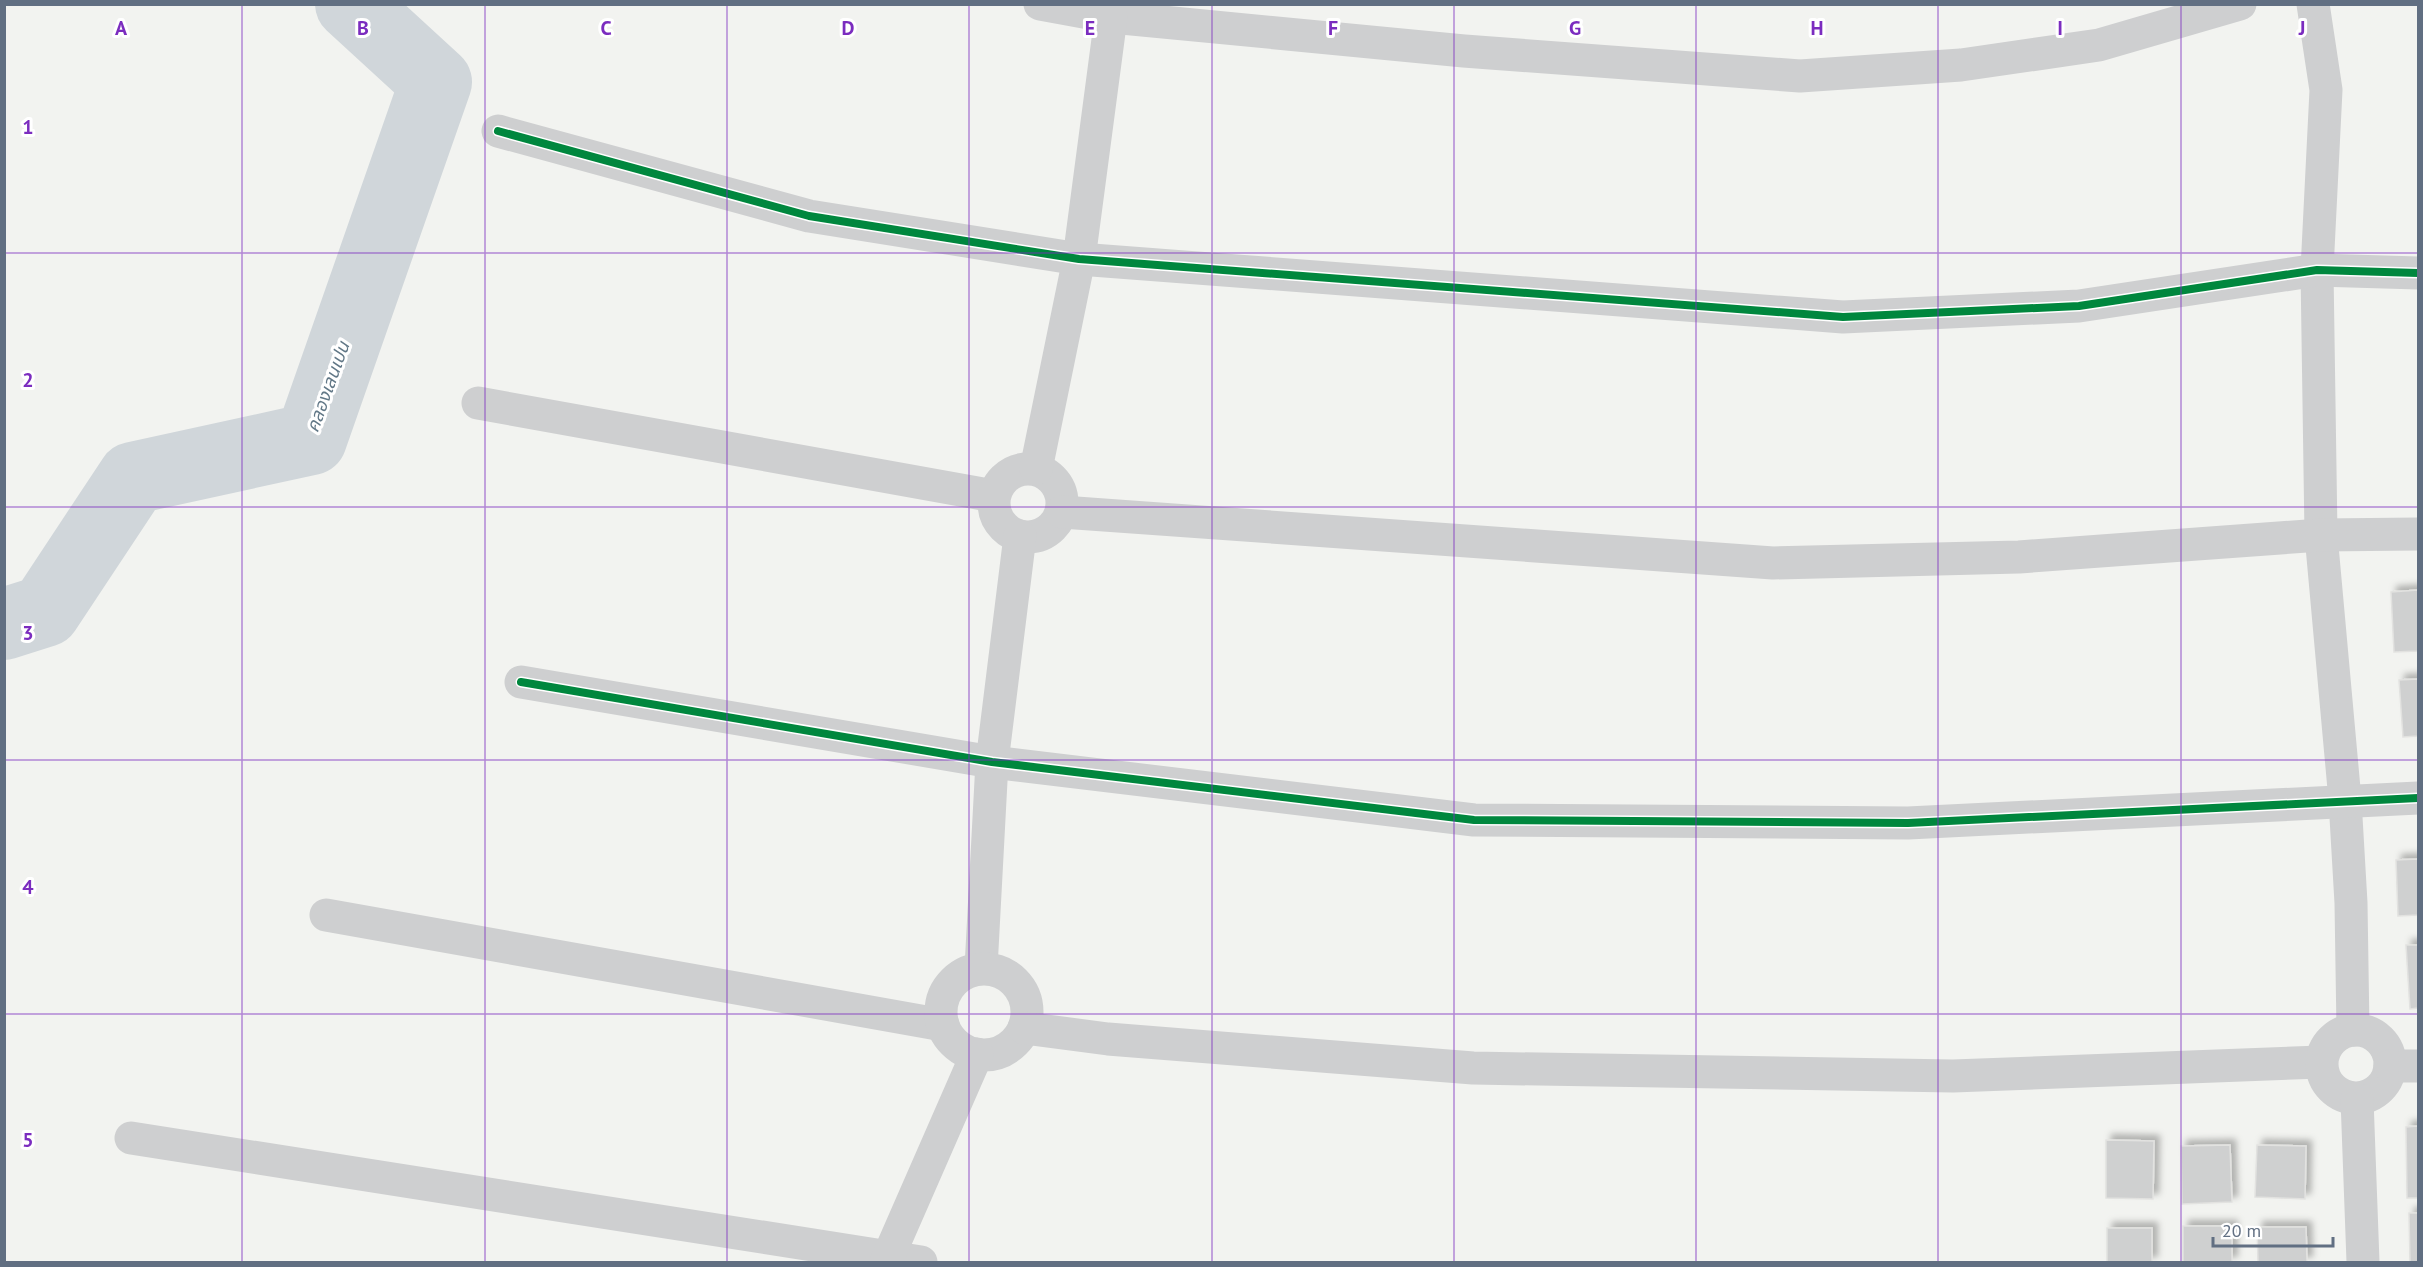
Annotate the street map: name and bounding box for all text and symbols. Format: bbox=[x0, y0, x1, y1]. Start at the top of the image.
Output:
text: A bbox=[115, 15, 128, 41]
text: B bbox=[357, 15, 369, 41]
text: C bbox=[600, 15, 612, 41]
text: D bbox=[842, 15, 855, 41]
text: E bbox=[1085, 15, 1095, 41]
text: F bbox=[1328, 15, 1338, 41]
text: G bbox=[1569, 15, 1581, 41]
text: H bbox=[1810, 15, 1824, 41]
text: I bbox=[2057, 15, 2063, 41]
text: J bbox=[2298, 15, 2305, 41]
text: 1 bbox=[22, 114, 34, 140]
water label: คลองเลนเปน bbox=[301, 337, 355, 435]
text: 2 bbox=[22, 367, 34, 393]
text: 3 bbox=[22, 620, 34, 646]
text: 4 bbox=[22, 874, 34, 900]
text: 5 bbox=[22, 1127, 34, 1153]
scale bar bbox=[2213, 1210, 2333, 1248]
text: 20 m bbox=[2222, 1219, 2261, 1242]

